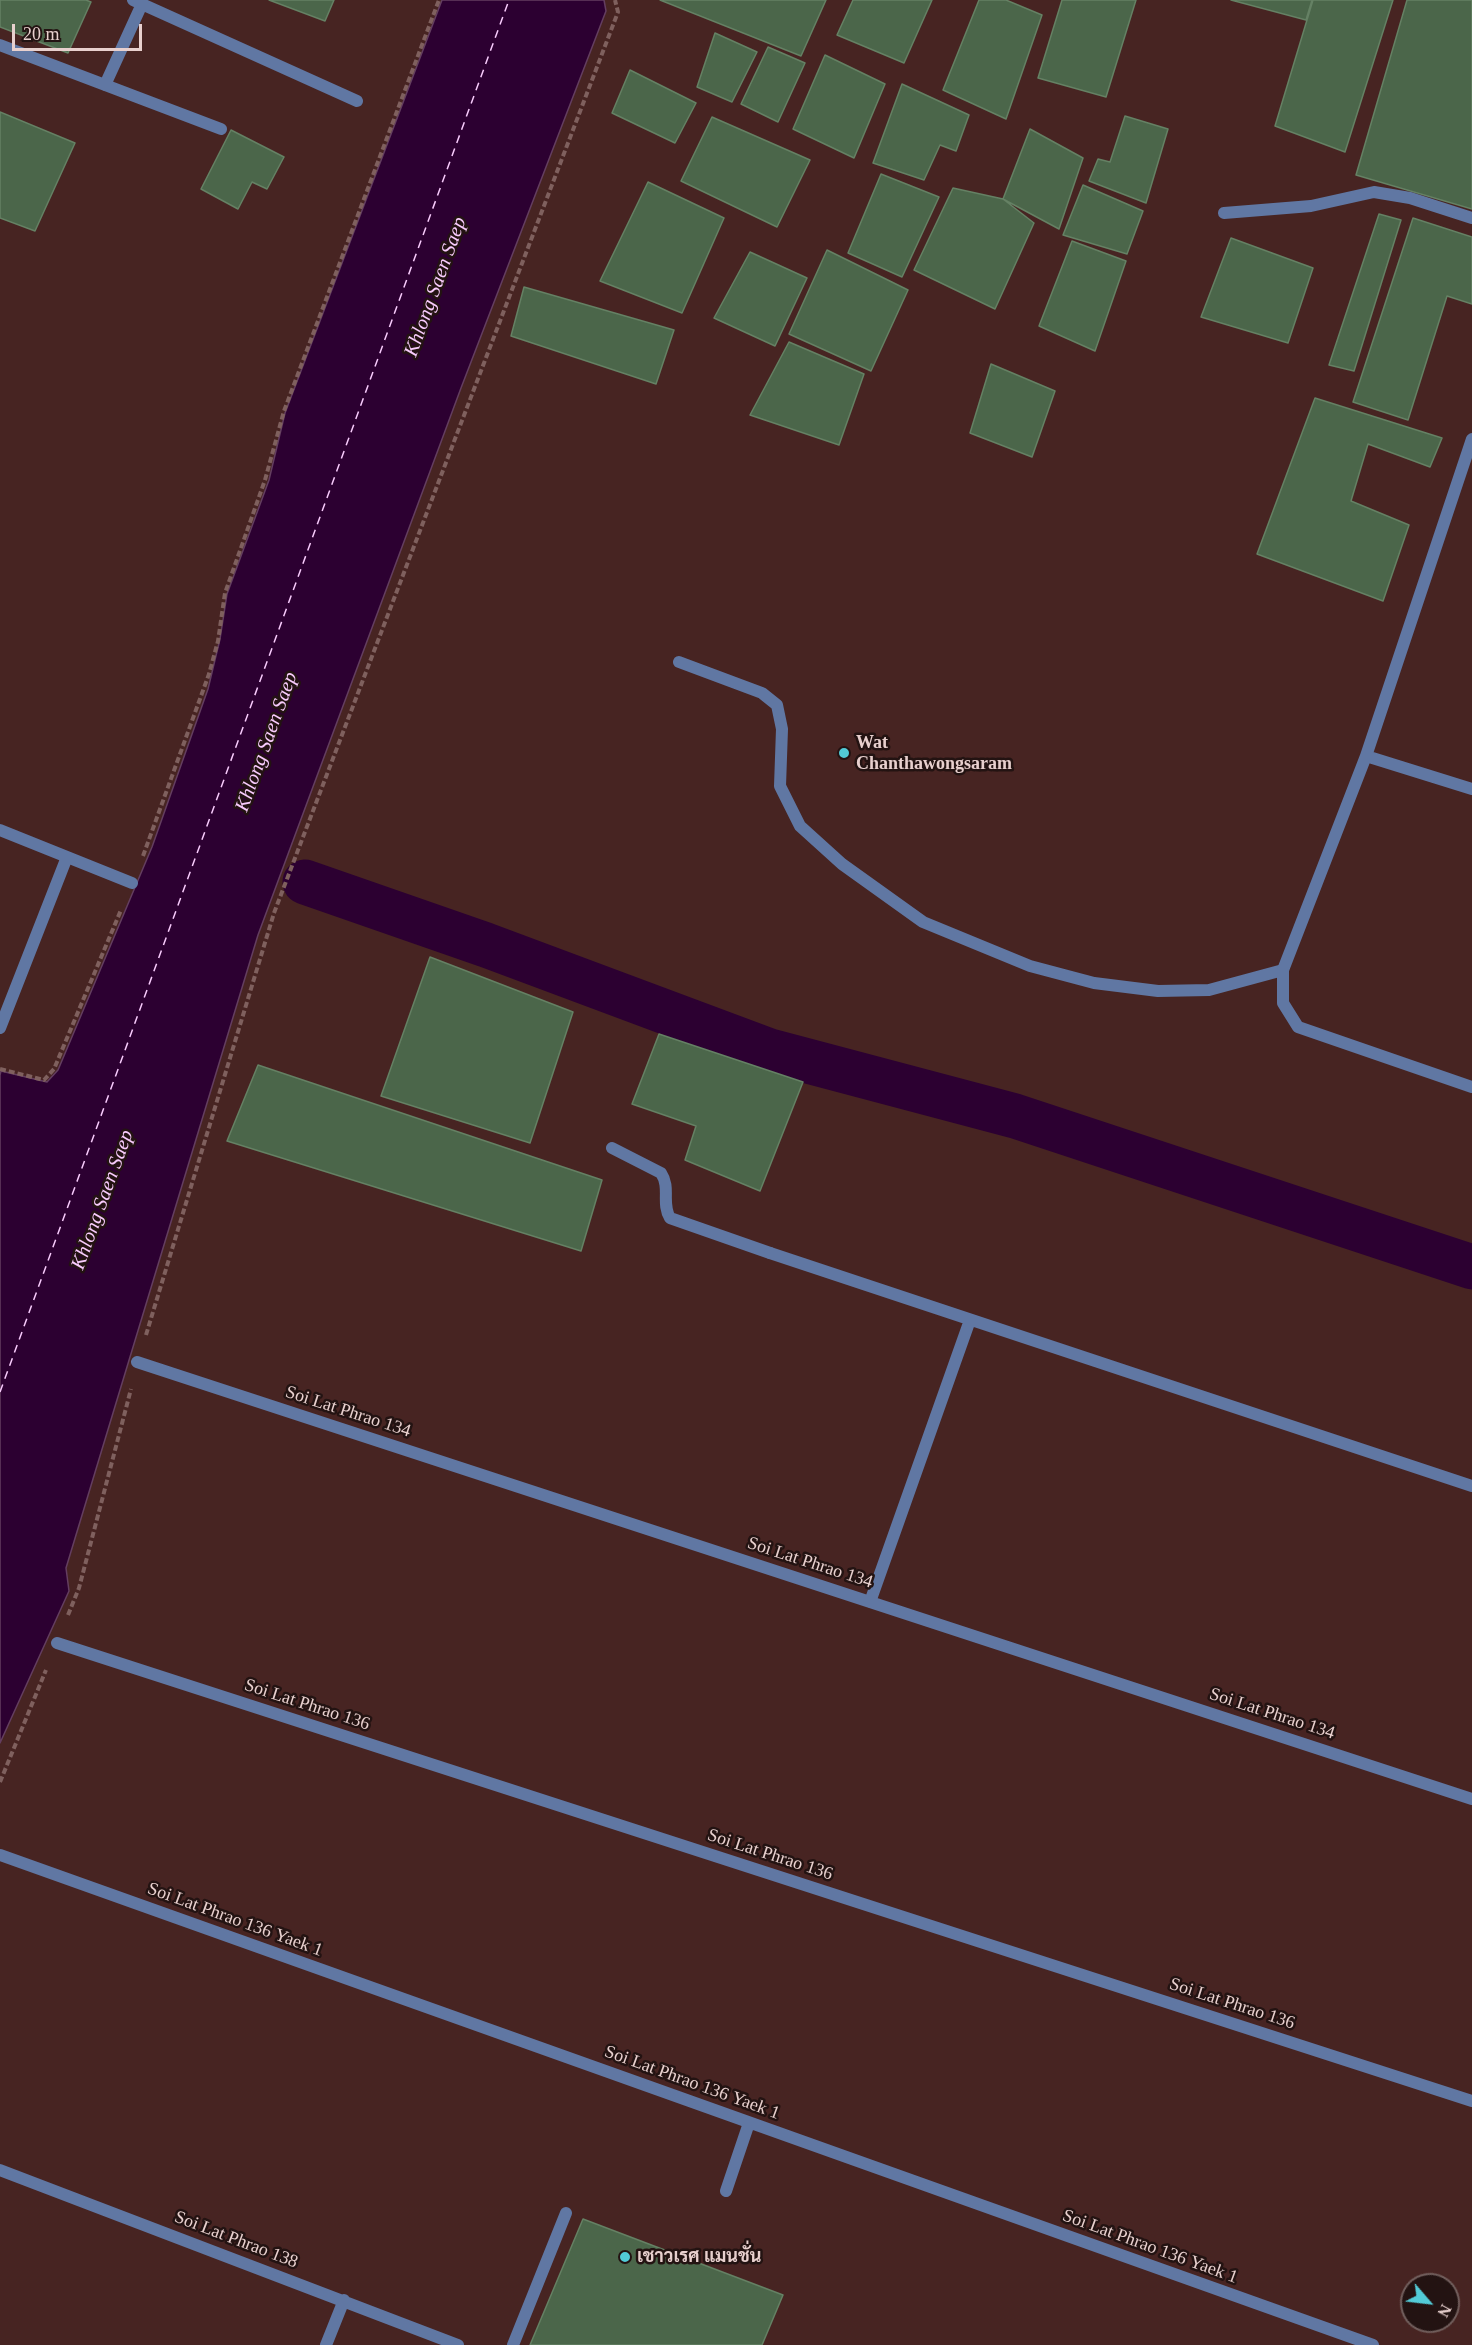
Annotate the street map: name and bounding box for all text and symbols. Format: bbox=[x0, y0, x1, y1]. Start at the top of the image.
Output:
scale bar bbox=[15, 12, 146, 50]
text: 20 m bbox=[23, 24, 60, 44]
water label: Khlong Saen Saep bbox=[400, 214, 472, 360]
water label: Khlong Saen Saep bbox=[231, 669, 303, 815]
place label: Wat Chanthawongsaram bbox=[856, 732, 1012, 774]
marker: Wat Chanthawongsaram bbox=[837, 746, 851, 760]
water label: Khlong Saen Saep bbox=[67, 1127, 139, 1273]
street label: Soi Lat Phrao 134 bbox=[283, 1382, 413, 1442]
street label: Soi Lat Phrao 134 bbox=[745, 1533, 875, 1593]
street label: Soi Lat Phrao 136 bbox=[242, 1675, 372, 1735]
street label: Soi Lat Phrao 134 bbox=[1207, 1684, 1337, 1744]
street label: Soi Lat Phrao 136 bbox=[705, 1825, 835, 1885]
street label: Soi Lat Phrao 136 Yaek 1 bbox=[145, 1878, 325, 1962]
street label: Soi Lat Phrao 136 bbox=[1167, 1974, 1297, 2034]
street label: Soi Lat Phrao 136 Yaek 1 bbox=[602, 2041, 782, 2125]
street label: Soi Lat Phrao 136 Yaek 1 bbox=[1060, 2205, 1240, 2289]
street label: Soi Lat Phrao 138 bbox=[171, 2207, 301, 2273]
place label: เชาวเรศ แมนชั่น bbox=[637, 2246, 761, 2268]
marker: เชาวเรศ แมนชั่น bbox=[618, 2250, 632, 2264]
north arrow bbox=[1400, 2273, 1460, 2333]
text: N bbox=[1434, 2302, 1455, 2320]

